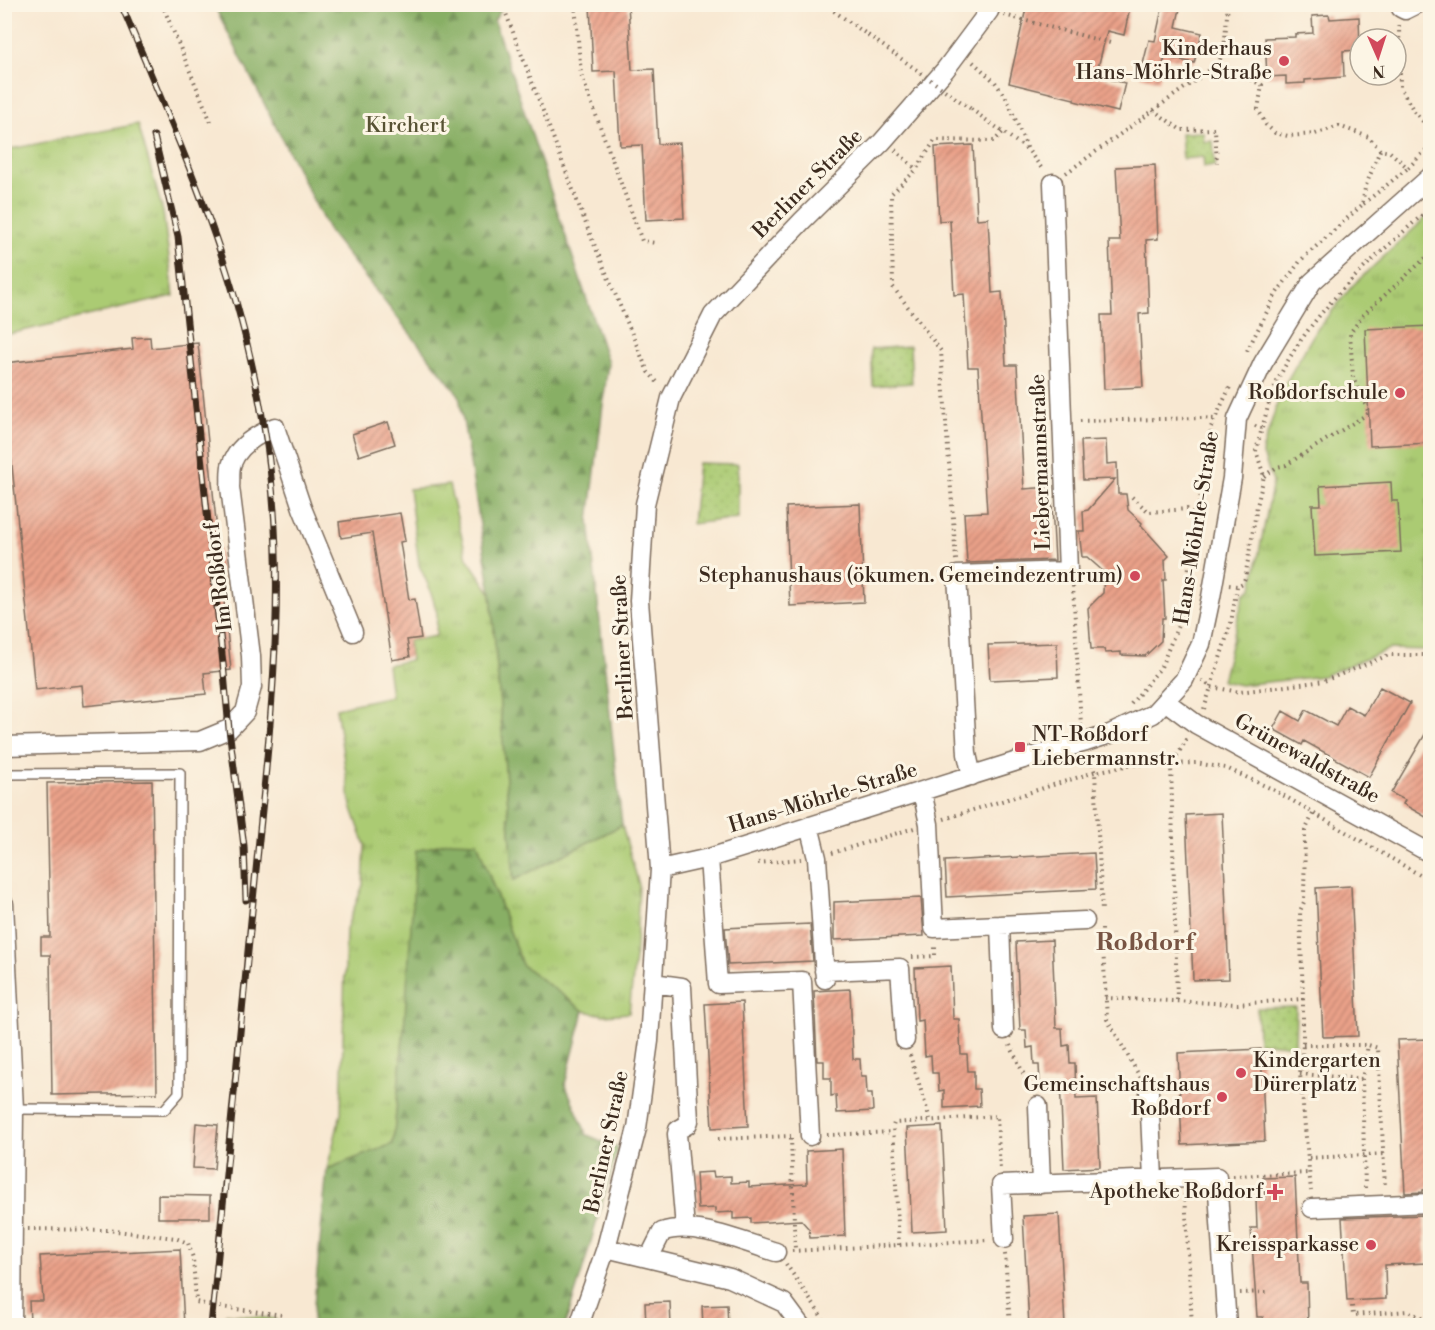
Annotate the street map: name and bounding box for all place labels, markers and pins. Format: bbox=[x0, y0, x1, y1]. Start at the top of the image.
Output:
place label: Kinderhaus Hans-Möhrle-Straße bbox=[1076, 36, 1272, 86]
marker: Kinderhaus Hans-Möhrle-Straße bbox=[1277, 54, 1291, 68]
place label: Roßdorfschule bbox=[1248, 380, 1388, 406]
marker: Roßdorfschule bbox=[1393, 386, 1407, 400]
place label: Stephanushaus (ökumen. Gemeindezentrum) bbox=[699, 563, 1123, 589]
marker: Stephanushaus (ökumen. Gemeindezentrum) bbox=[1128, 569, 1142, 583]
place label: NT-Roßdorf Liebermannstr. bbox=[1032, 722, 1179, 772]
marker: NT-Roßdorf Liebermannstr. bbox=[1013, 740, 1027, 754]
place label: Kindergarten Dürerplatz bbox=[1253, 1048, 1381, 1098]
marker: Kindergarten Dürerplatz bbox=[1234, 1066, 1248, 1080]
place label: Gemeinschaftshaus Roßdorf bbox=[1023, 1072, 1211, 1122]
marker: Gemeinschaftshaus Roßdorf bbox=[1215, 1090, 1229, 1104]
place label: Apotheke Roßdorf bbox=[1088, 1179, 1264, 1205]
marker: Apotheke Roßdorf bbox=[1268, 1185, 1282, 1199]
place label: Kreissparkasse bbox=[1216, 1232, 1359, 1258]
marker: Kreissparkasse bbox=[1364, 1238, 1378, 1252]

